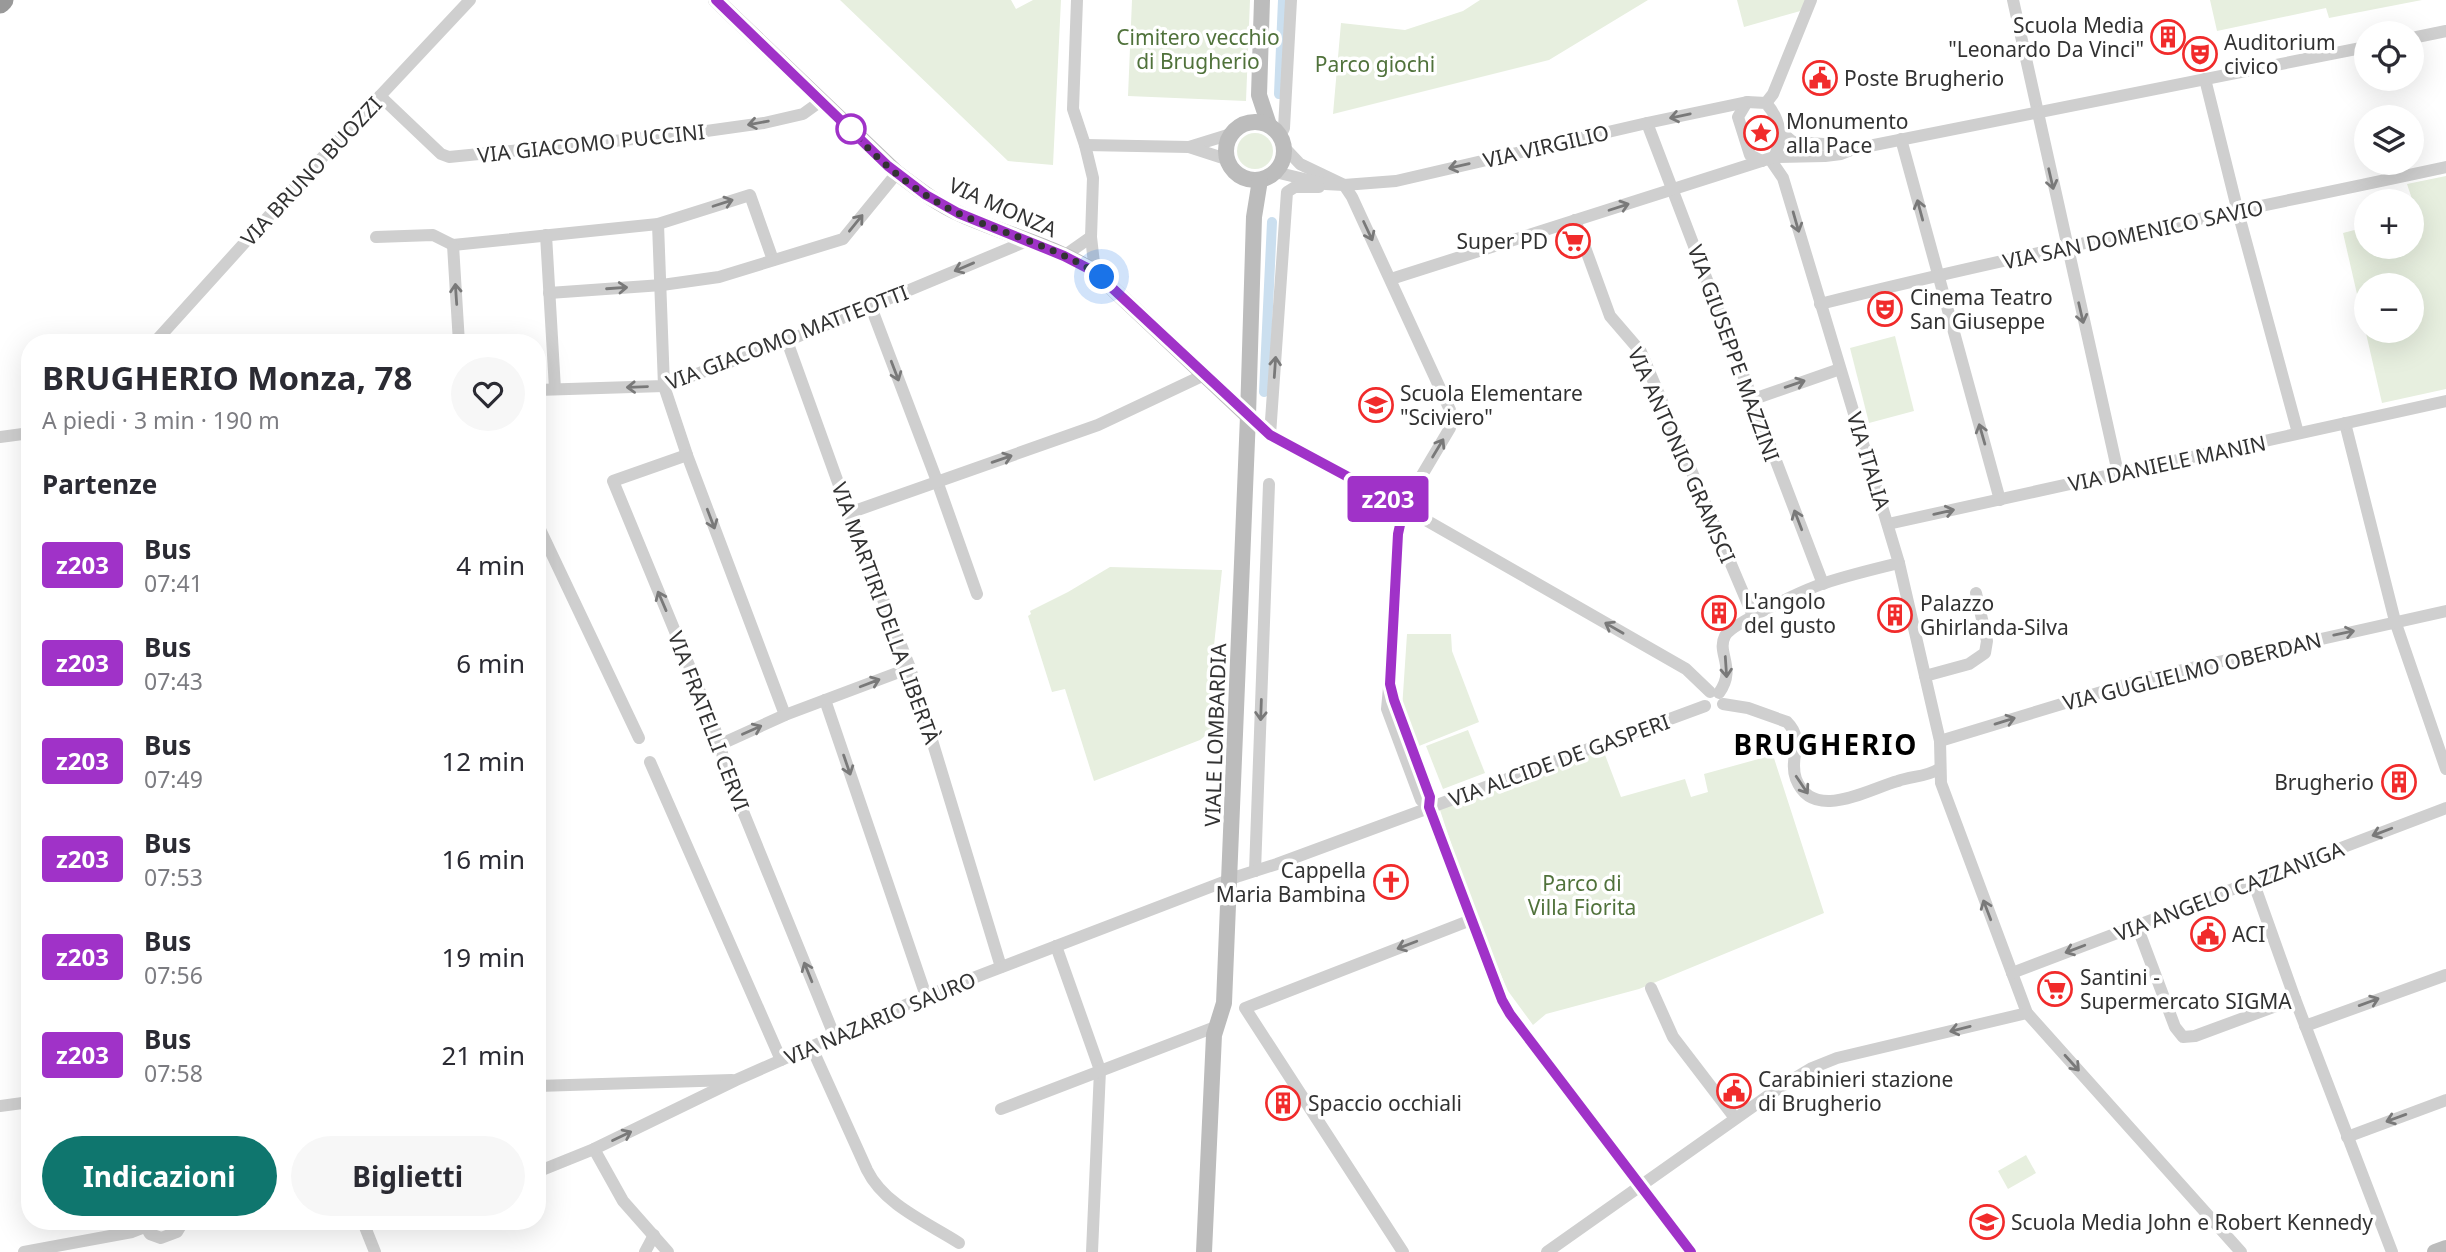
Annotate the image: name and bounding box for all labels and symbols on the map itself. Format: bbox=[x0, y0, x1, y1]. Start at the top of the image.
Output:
place label: Scuola Media "Leonardo Da Vinci" bbox=[1948, 11, 2144, 63]
building icon: Scuola Media "Leonardo Da Vinci" bbox=[2149, 18, 2187, 56]
park label: Cimitero vecchio di Brugherio bbox=[1116, 23, 1280, 75]
place label: Auditorium civico bbox=[2224, 28, 2336, 80]
theatre icon: Auditorium civico bbox=[2181, 35, 2219, 73]
park label: Parco giochi bbox=[1315, 50, 1435, 78]
public building icon: Poste Brugherio bbox=[1801, 59, 1839, 97]
place label: Poste Brugherio bbox=[1844, 64, 2004, 92]
street label: VIA BRUNO BUOZZI bbox=[234, 90, 388, 252]
place label: Monumento alla Pace bbox=[1786, 107, 1908, 159]
one-way arrow bbox=[1669, 109, 1692, 123]
unlabelled marker bbox=[836, 114, 866, 144]
place icon: Monumento alla Pace bbox=[1742, 114, 1780, 152]
street label: VIA GIACOMO PUCCINI bbox=[476, 117, 706, 169]
one-way arrow bbox=[747, 117, 770, 130]
street label: VIA VIRGILIO bbox=[1480, 118, 1612, 174]
one-way arrow bbox=[1448, 160, 1471, 174]
one-way arrow bbox=[2045, 167, 2059, 190]
street label: VIA MONZA bbox=[945, 171, 1062, 244]
street label: VIA SAN DOMENICO SAVIO bbox=[2000, 193, 2266, 275]
one-way arrow bbox=[712, 196, 734, 209]
one-way arrow bbox=[1608, 199, 1630, 212]
one-way arrow bbox=[1913, 199, 1926, 221]
one-way arrow bbox=[1790, 210, 1803, 232]
one-way arrow bbox=[848, 214, 863, 232]
one-way arrow bbox=[1362, 220, 1376, 241]
supermarket icon: Super PD bbox=[1554, 222, 1592, 260]
place label: Super PD bbox=[1457, 227, 1548, 255]
street label: VIA GIUSEPPE MAZZINI bbox=[1682, 241, 1786, 465]
your location bbox=[1084, 259, 1119, 294]
one-way arrow bbox=[954, 262, 976, 275]
street label: VIA GIACOMO MATTEOTTI bbox=[662, 278, 912, 396]
one-way arrow bbox=[606, 281, 628, 294]
one-way arrow bbox=[450, 283, 463, 306]
place label: Cinema Teatro San Giuseppe bbox=[1910, 283, 2053, 335]
theatre icon: Cinema Teatro San Giuseppe bbox=[1866, 290, 1904, 328]
one-way arrow bbox=[2075, 301, 2089, 324]
street label: VIA ANTONIO GRAMSCI bbox=[1622, 343, 1742, 567]
one-way arrow bbox=[1269, 357, 1282, 379]
one-way arrow bbox=[890, 360, 903, 381]
one-way arrow bbox=[1784, 377, 1806, 389]
place label: Scuola Elementare "Sciviero" bbox=[1400, 379, 1583, 431]
one-way arrow bbox=[626, 380, 649, 394]
school or university icon: Scuola Elementare "Sciviero" bbox=[1357, 386, 1395, 424]
street label: VIA ITALIA bbox=[1841, 409, 1897, 514]
one-way arrow bbox=[1975, 423, 1988, 446]
street label: VIA DANIELE MANIN bbox=[2066, 428, 2268, 498]
one-way arrow bbox=[1431, 438, 1445, 458]
one-way arrow bbox=[990, 452, 1012, 464]
line badge: z203 bbox=[1339, 476, 1437, 522]
street label: VIA MARTIRI DELLA LIBERTÀ bbox=[826, 478, 947, 748]
one-way arrow bbox=[1932, 505, 1955, 518]
one-way arrow bbox=[706, 507, 718, 529]
one-way arrow bbox=[1790, 510, 1803, 532]
place label: L'angolo del gusto bbox=[1744, 587, 1836, 639]
place label: Palazzo Ghirlanda-Silva bbox=[1920, 589, 2069, 641]
one-way arrow bbox=[655, 591, 668, 612]
building icon: L'angolo del gusto bbox=[1700, 594, 1738, 632]
building icon: Palazzo Ghirlanda-Silva bbox=[1876, 596, 1914, 634]
one-way arrow bbox=[1604, 621, 1625, 634]
street label: VIA GUGLIELMO OBERDAN bbox=[2060, 625, 2324, 717]
one-way arrow bbox=[2332, 625, 2355, 639]
street label: VIA FRATELLI CERVI bbox=[662, 627, 756, 815]
street label: VIALE LOMBARDIA bbox=[1198, 642, 1232, 827]
one-way arrow bbox=[1720, 655, 1733, 678]
one-way arrow bbox=[859, 675, 881, 688]
one-way arrow bbox=[1255, 698, 1268, 721]
street label: VIA ALCIDE DE GASPERI bbox=[1445, 707, 1673, 813]
one-way arrow bbox=[1994, 713, 2016, 726]
one-way arrow bbox=[741, 723, 762, 736]
district label: BRUGHERIO bbox=[1734, 725, 1918, 763]
one-way arrow bbox=[842, 753, 854, 775]
building icon: Brugherio bbox=[2380, 763, 2418, 801]
place label: Brugherio bbox=[2274, 768, 2374, 796]
one-way arrow bbox=[1794, 775, 1809, 794]
one-way arrow bbox=[2372, 827, 2394, 839]
street label: VIA ANGELO CAZZANIGA bbox=[2110, 834, 2348, 948]
place label: Cappella Maria Bambina bbox=[1216, 856, 1366, 908]
church icon: Cappella Maria Bambina bbox=[1372, 863, 1410, 901]
park label: Parco di Villa Fiorita bbox=[1528, 869, 1636, 921]
one-way arrow bbox=[1980, 899, 1993, 921]
public building icon: ACI bbox=[2189, 915, 2227, 953]
place label: ACI bbox=[2232, 920, 2265, 948]
one-way arrow bbox=[1397, 940, 1419, 953]
one-way arrow bbox=[2064, 944, 2086, 957]
one-way arrow bbox=[801, 962, 814, 983]
place label: Santini - Supermercato SIGMA bbox=[2080, 963, 2292, 1015]
street label: VIA NAZARIO SAURO bbox=[780, 965, 980, 1071]
supermarket icon: Santini - Supermercato SIGMA bbox=[2036, 970, 2074, 1008]
one-way arrow bbox=[2358, 995, 2380, 1008]
one-way arrow bbox=[1949, 1023, 1972, 1036]
one-way arrow bbox=[2064, 1054, 2080, 1072]
place label: Carabinieri stazione di Brugherio bbox=[1758, 1065, 1953, 1117]
public building icon: Carabinieri stazione di Brugherio bbox=[1715, 1072, 1753, 1110]
building icon: Spaccio occhiali bbox=[1264, 1084, 1302, 1122]
place label: Spaccio occhiali bbox=[1308, 1089, 1462, 1117]
one-way arrow bbox=[2386, 1113, 2408, 1125]
one-way arrow bbox=[611, 1128, 632, 1142]
school or university icon: Scuola Media John e Robert Kennedy bbox=[1968, 1203, 2006, 1241]
place label: Scuola Media John e Robert Kennedy bbox=[2011, 1208, 2373, 1236]

